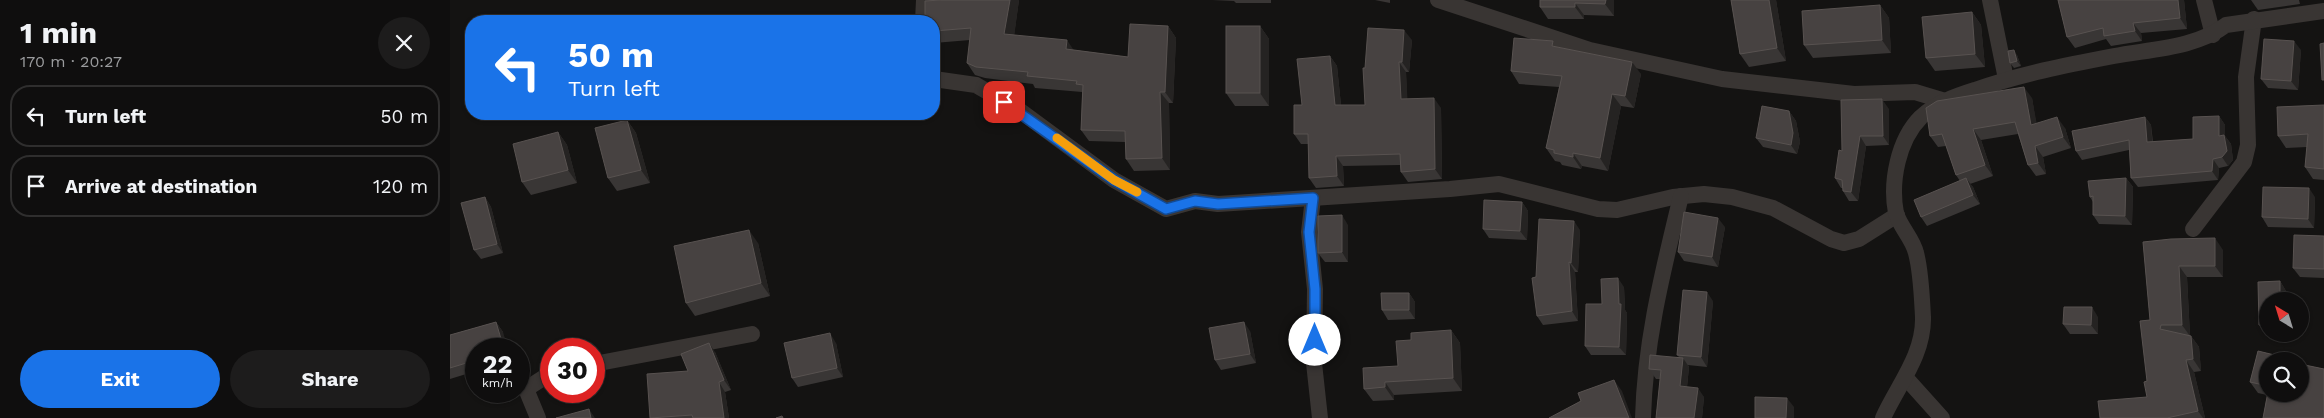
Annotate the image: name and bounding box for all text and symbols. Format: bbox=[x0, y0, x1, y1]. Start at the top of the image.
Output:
text: 1 min bbox=[20, 15, 97, 50]
button: close bbox=[378, 17, 430, 69]
text: 50 m bbox=[568, 34, 654, 76]
icon: left bbox=[485, 35, 550, 100]
text: 170 m · 20:27 bbox=[20, 52, 122, 71]
text: Turn left bbox=[568, 76, 660, 101]
pin bbox=[983, 81, 1025, 123]
icon: arrive bbox=[990, 88, 1018, 116]
icon: left bbox=[22, 102, 50, 130]
text: Turn left bbox=[65, 105, 146, 128]
text: 50 m bbox=[381, 105, 428, 128]
icon: arrive bbox=[22, 172, 50, 200]
text: Arrive at destination bbox=[65, 175, 257, 198]
text: 120 m bbox=[373, 175, 428, 198]
north arrow bbox=[2259, 292, 2309, 342]
map controls bbox=[2259, 292, 2309, 402]
position arrow bbox=[1288, 313, 1340, 365]
speed limit sign: 30 bbox=[540, 338, 605, 403]
button: Exit bbox=[20, 350, 220, 408]
button: Share bbox=[230, 350, 430, 408]
text: 22 bbox=[483, 350, 512, 379]
button: search bbox=[2259, 352, 2309, 402]
text: km/h bbox=[482, 376, 513, 390]

